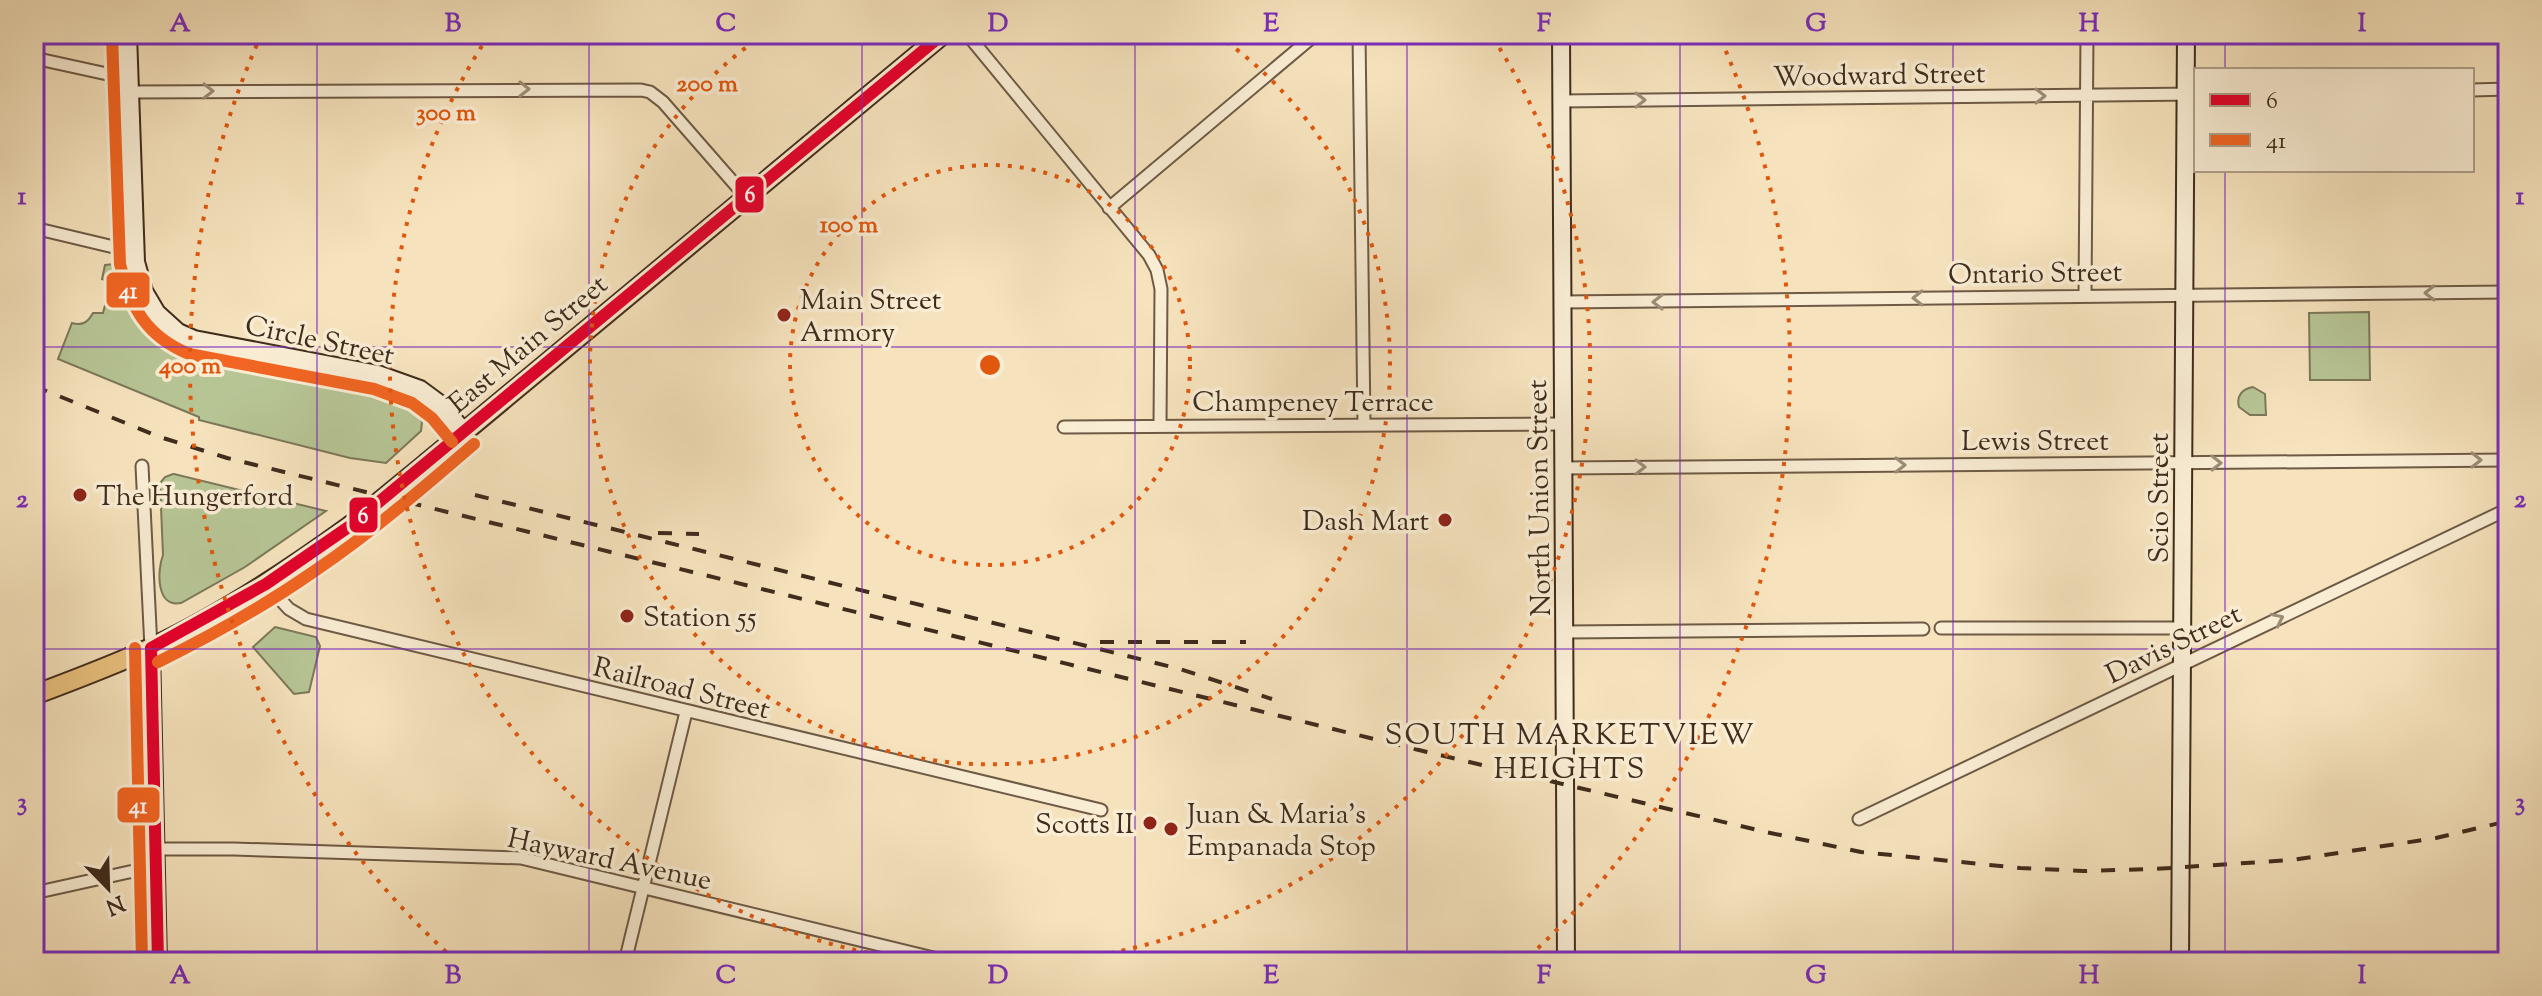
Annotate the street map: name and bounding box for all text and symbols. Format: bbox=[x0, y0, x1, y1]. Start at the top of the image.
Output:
text: A bbox=[169, 6, 191, 43]
text: B bbox=[445, 6, 462, 43]
text: C bbox=[716, 6, 736, 43]
text: D bbox=[988, 6, 1008, 43]
text: E bbox=[1263, 6, 1279, 43]
text: F bbox=[1537, 6, 1552, 43]
text: G bbox=[1805, 6, 1827, 43]
text: H bbox=[2079, 6, 2100, 43]
text: I bbox=[2358, 6, 2367, 43]
street label: Woodward Street bbox=[1772, 55, 1986, 99]
text: 200 m bbox=[676, 68, 738, 102]
legend bbox=[2194, 68, 2474, 172]
one-way arrow bbox=[518, 80, 531, 98]
one-way arrow bbox=[202, 83, 215, 100]
text: 6 bbox=[2266, 85, 2278, 119]
one-way arrow bbox=[2034, 87, 2047, 105]
one-way arrow bbox=[1634, 92, 1647, 109]
text: 300 m bbox=[416, 97, 476, 131]
text: 41 bbox=[2266, 125, 2286, 159]
line badge: 6 bbox=[734, 175, 765, 214]
text: 1 bbox=[18, 179, 27, 216]
text: 1 bbox=[2516, 179, 2525, 216]
text: 6 bbox=[745, 181, 756, 213]
text: 100 m bbox=[820, 209, 878, 243]
street label: Ontario Street bbox=[1948, 253, 2123, 297]
street label: East Main Street bbox=[440, 266, 618, 424]
line badge: 41 bbox=[105, 271, 151, 309]
text: 41 bbox=[118, 277, 138, 309]
place label: Main Street Armory bbox=[800, 282, 942, 354]
one-way arrow bbox=[2423, 284, 2436, 301]
one-way arrow bbox=[1911, 289, 1924, 306]
one-way arrow bbox=[1651, 293, 1664, 311]
marker: Main Street Armory bbox=[775, 306, 793, 324]
street label: Circle Street bbox=[241, 307, 398, 377]
text: 400 m bbox=[158, 350, 221, 384]
centre of rings bbox=[976, 351, 1004, 379]
street label: North Union Street bbox=[1519, 379, 1563, 617]
street label: Champeney Terrace bbox=[1192, 384, 1434, 424]
street label: Lewis Street bbox=[1961, 423, 2109, 463]
street label: Scio Street bbox=[2141, 432, 2181, 563]
one-way arrow bbox=[2470, 451, 2483, 469]
one-way arrow bbox=[2210, 454, 2223, 471]
one-way arrow bbox=[1894, 456, 1907, 474]
one-way arrow bbox=[1634, 459, 1647, 476]
place label: The Hungerford bbox=[96, 478, 293, 518]
text: 2 bbox=[16, 482, 29, 519]
text: 2 bbox=[2514, 482, 2527, 519]
marker: The Hungerford bbox=[71, 486, 89, 504]
line badge: 6 bbox=[348, 496, 379, 534]
text: 6 bbox=[358, 502, 369, 534]
place label: Dash Mart bbox=[1302, 503, 1429, 543]
marker: Dash Mart bbox=[1436, 511, 1454, 529]
street label: Davis Street bbox=[2100, 595, 2249, 696]
place label: Station 55 bbox=[643, 599, 757, 639]
marker: Station 55 bbox=[618, 607, 636, 625]
one-way arrow bbox=[2270, 613, 2285, 629]
street label: Railroad Street bbox=[589, 649, 774, 731]
district label: SOUTH MARKETVIEW HEIGHTS bbox=[1385, 715, 1756, 792]
text: 3 bbox=[17, 785, 27, 822]
text: 3 bbox=[2515, 785, 2525, 822]
line badge: 41 bbox=[116, 786, 161, 824]
text: 41 bbox=[128, 792, 148, 824]
place label: Juan & Maria's Empanada Stop bbox=[1185, 796, 1376, 868]
place label: Scotts II bbox=[1035, 806, 1134, 846]
marker: Scotts II bbox=[1141, 814, 1159, 832]
street label: Hayward Avenue bbox=[504, 820, 715, 902]
marker: Juan & Maria's Empanada Stop bbox=[1162, 820, 1180, 838]
north arrow bbox=[68, 848, 148, 928]
text: N bbox=[100, 885, 129, 922]
text: A bbox=[169, 958, 191, 995]
text: B bbox=[445, 958, 462, 995]
text: C bbox=[716, 958, 736, 995]
text: D bbox=[988, 958, 1008, 995]
text: E bbox=[1263, 958, 1279, 995]
text: F bbox=[1537, 958, 1552, 995]
text: G bbox=[1805, 958, 1827, 995]
text: H bbox=[2079, 958, 2100, 995]
text: I bbox=[2358, 958, 2367, 995]

